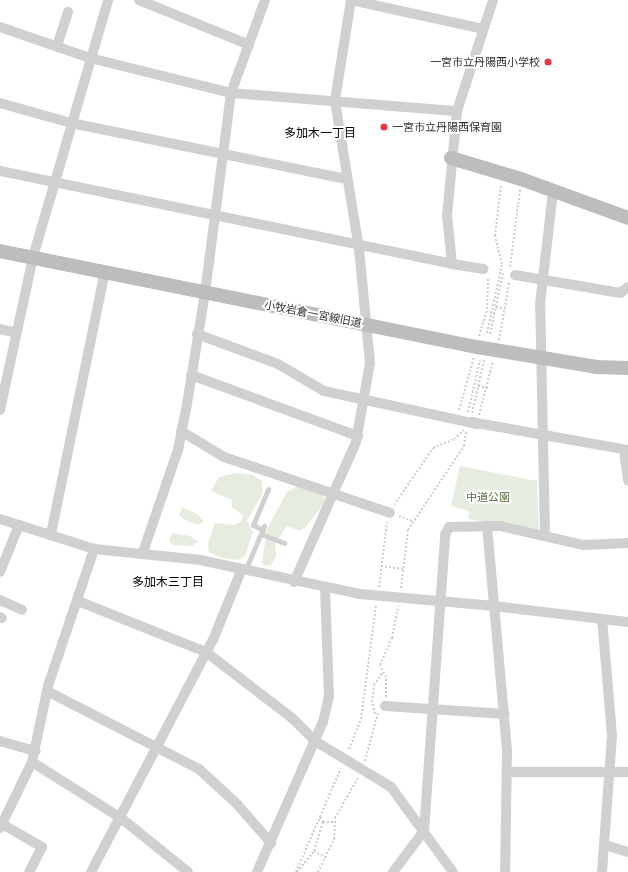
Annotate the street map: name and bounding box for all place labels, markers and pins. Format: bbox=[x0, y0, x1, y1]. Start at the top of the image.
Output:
place label: 一宮市立丹陽西小学校 bbox=[430, 55, 540, 69]
marker: 一宮市立丹陽西小学校 bbox=[543, 57, 553, 67]
place label: 一宮市立丹陽西保育園 bbox=[392, 120, 502, 134]
marker: 一宮市立丹陽西保育園 bbox=[379, 122, 389, 132]

